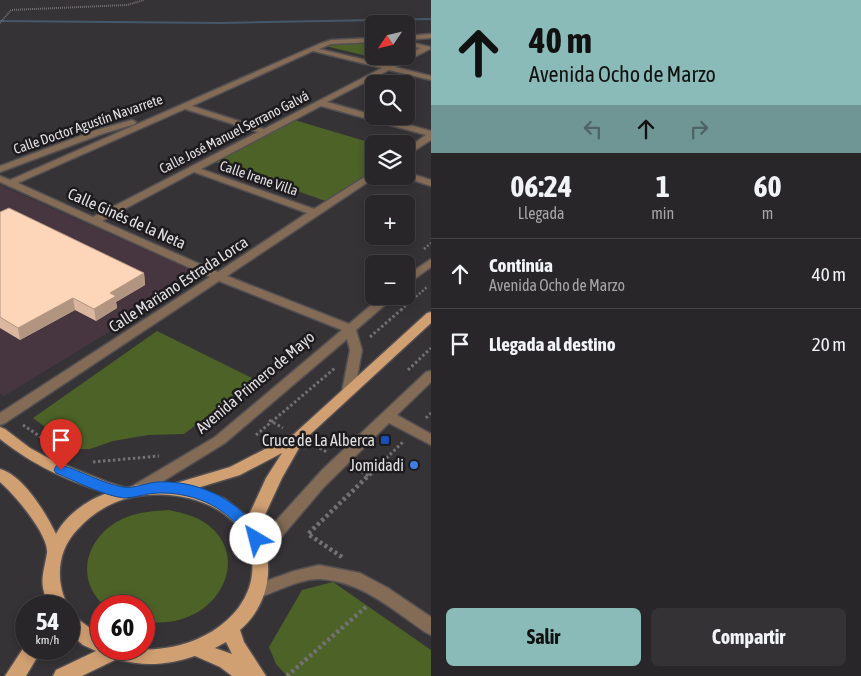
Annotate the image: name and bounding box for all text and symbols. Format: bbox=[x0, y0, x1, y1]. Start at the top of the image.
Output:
north arrow bbox=[365, 15, 415, 65]
map controls bbox=[365, 15, 415, 305]
icon: ahead bbox=[446, 20, 511, 85]
text: 40 m bbox=[529, 20, 592, 60]
text: Avenida Ocho de Marzo bbox=[529, 61, 716, 87]
button: search bbox=[365, 75, 415, 125]
street label: Calle José Manuel Serrano Galvá bbox=[157, 87, 311, 177]
street label: Calle Doctor Agustín Navarrete bbox=[11, 91, 165, 157]
icon: left bbox=[579, 115, 607, 143]
icon: ahead bbox=[632, 115, 660, 143]
icon: right bbox=[685, 115, 713, 143]
button: layers bbox=[365, 135, 415, 185]
street label: Calle Irene Villa bbox=[218, 157, 300, 199]
text: 06:24 bbox=[510, 169, 572, 203]
text: 1 bbox=[656, 169, 670, 203]
text: 60 bbox=[754, 169, 782, 203]
street label: Calle Ginés de la Neta bbox=[65, 184, 189, 252]
button: + bbox=[365, 195, 415, 245]
text: Llegada bbox=[518, 204, 564, 222]
text: min bbox=[651, 204, 674, 222]
text: m bbox=[762, 204, 773, 222]
street label: Calle Mariano Estrada Lorca bbox=[105, 232, 251, 336]
text: Continúa bbox=[489, 254, 553, 276]
button: − bbox=[365, 255, 415, 305]
icon: ahead bbox=[446, 260, 474, 288]
text: 40 m bbox=[812, 263, 846, 285]
text: Avenida Ocho de Marzo bbox=[489, 276, 625, 294]
street label: Avenida Primero de Mayo bbox=[192, 327, 318, 437]
icon: arrive bbox=[446, 330, 474, 358]
text: Llegada al destino bbox=[489, 333, 616, 355]
text: 20 m bbox=[812, 333, 846, 355]
pin bbox=[40, 419, 82, 470]
icon: arrive bbox=[47, 426, 75, 454]
place label: Cruce de La Alberca bbox=[262, 431, 375, 449]
marker: Cruce de La Alberca bbox=[379, 434, 391, 446]
place label: Jomidadi bbox=[350, 456, 404, 474]
marker: Jomidadi bbox=[408, 459, 420, 471]
position arrow bbox=[229, 512, 281, 564]
speed limit sign: 60 bbox=[90, 595, 155, 660]
text: 54 bbox=[36, 607, 59, 635]
button: Salir bbox=[446, 608, 641, 666]
button: Compartir bbox=[651, 608, 846, 666]
text: km/h bbox=[36, 633, 59, 647]

